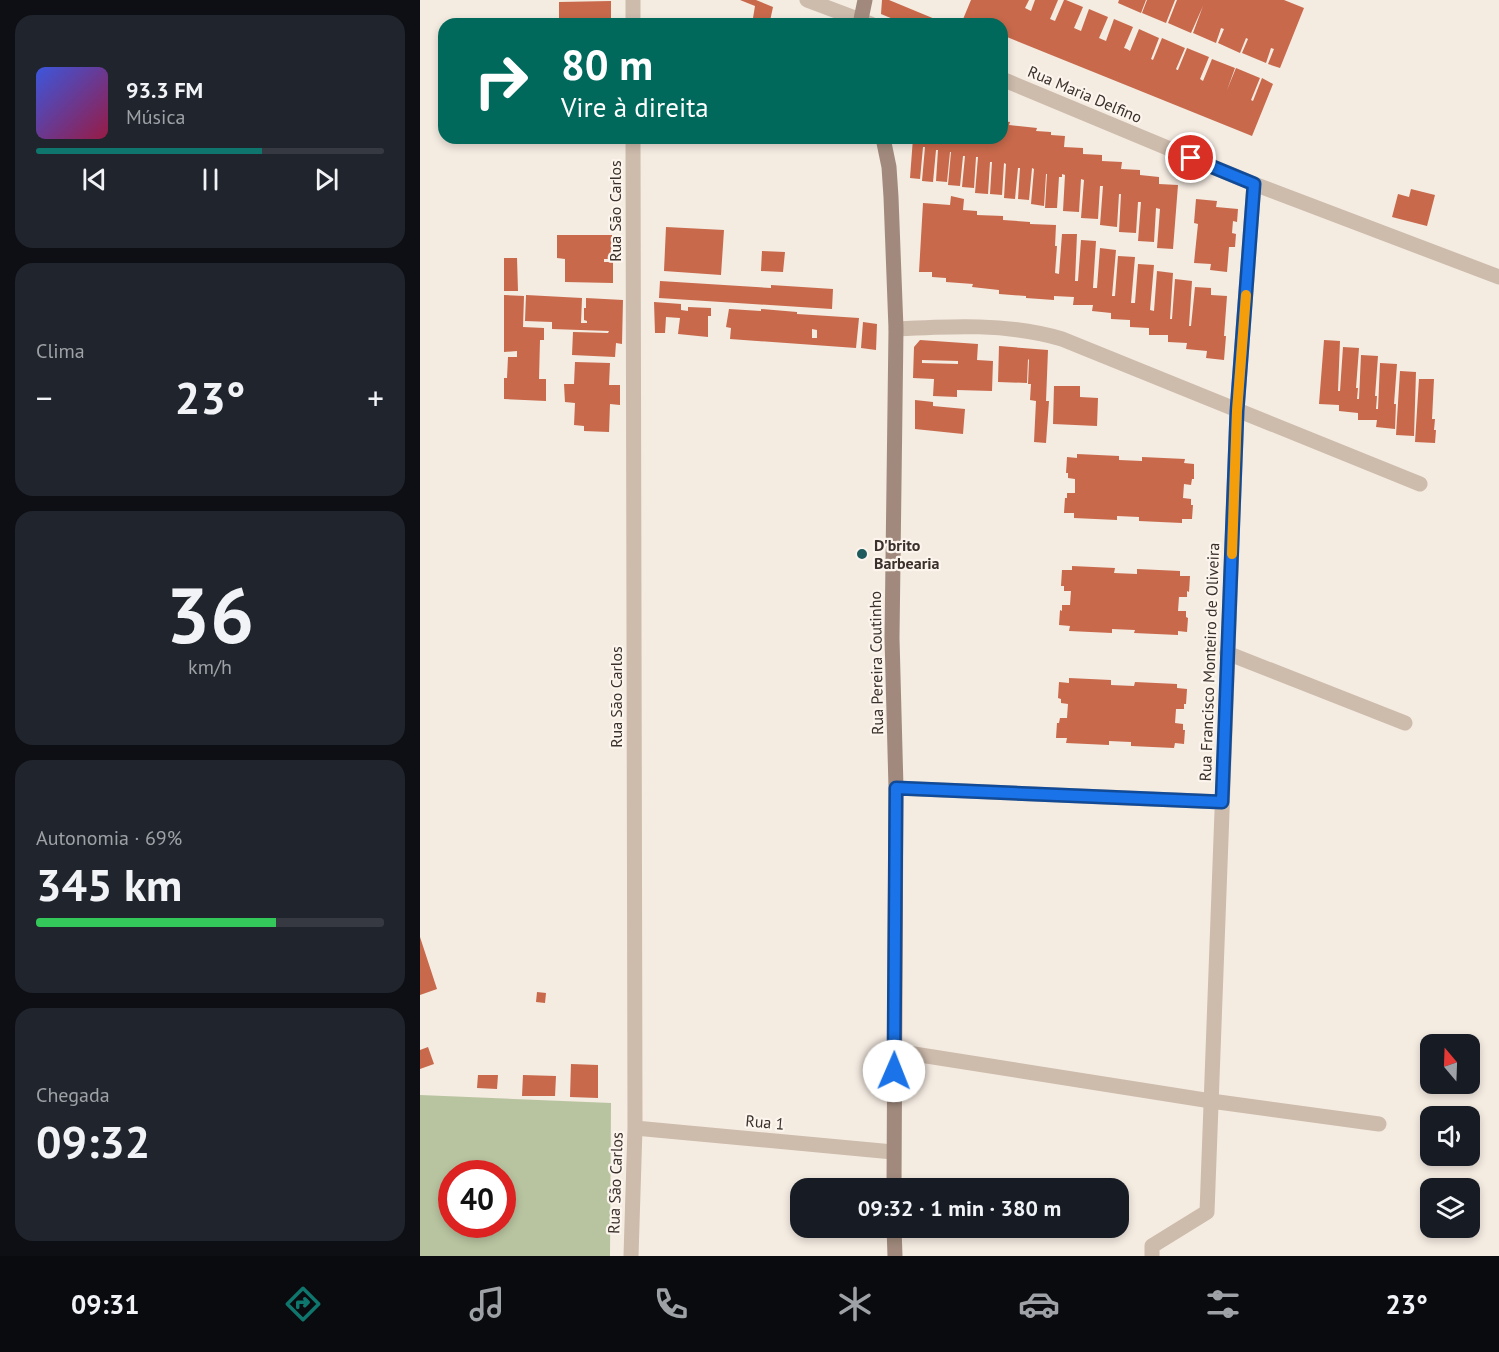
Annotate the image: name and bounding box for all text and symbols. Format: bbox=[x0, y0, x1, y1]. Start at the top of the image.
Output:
text: 80 m bbox=[561, 37, 653, 92]
icon: right bbox=[462, 42, 540, 120]
street label: Rua Maria Delfino bbox=[1025, 61, 1145, 127]
text: 93.3 FM bbox=[126, 76, 203, 104]
text: Vire à direita bbox=[561, 90, 709, 124]
text: Música bbox=[126, 104, 185, 130]
pin bbox=[1165, 132, 1216, 183]
icon: arrive bbox=[1174, 141, 1207, 174]
street label: Rua São Carlos bbox=[605, 160, 625, 262]
icon: previous bbox=[78, 163, 111, 196]
icon: pause bbox=[194, 163, 227, 196]
icon: next bbox=[310, 163, 343, 196]
text: Clima bbox=[36, 338, 85, 364]
text: 23° bbox=[175, 368, 245, 426]
text: − bbox=[36, 376, 53, 419]
text: + bbox=[367, 376, 384, 419]
place label: D'brito Barbearia bbox=[874, 535, 940, 573]
street label: Rua Francisco Monteiro de Oliveira bbox=[1195, 542, 1223, 782]
marker: D'brito Barbearia bbox=[855, 547, 869, 561]
text: 36 bbox=[166, 564, 254, 665]
street label: Rua Pereira Coutinho bbox=[865, 591, 887, 735]
street label: Rua São Carlos bbox=[606, 646, 626, 748]
text: km/h bbox=[188, 654, 232, 680]
text: Autonomia · 69% bbox=[36, 825, 182, 851]
text: 345 km bbox=[36, 855, 182, 913]
north arrow bbox=[1420, 1034, 1480, 1094]
map controls bbox=[1420, 1034, 1480, 1238]
position arrow bbox=[862, 1039, 926, 1103]
text: Chegada bbox=[36, 1082, 110, 1108]
button: sound bbox=[1420, 1106, 1480, 1166]
street label: Rua 1 bbox=[745, 1110, 785, 1134]
text: 09:32 bbox=[36, 1112, 150, 1170]
street label: Rua São Carlos bbox=[603, 1132, 627, 1234]
speed limit sign: 40 bbox=[438, 1160, 516, 1238]
button: layers bbox=[1420, 1178, 1480, 1238]
text: 09:32 · 1 min · 380 m bbox=[858, 1194, 1061, 1222]
icon: directions bbox=[282, 1283, 324, 1325]
icon: music bbox=[466, 1283, 508, 1325]
icon: phone bbox=[650, 1283, 692, 1325]
icon: climate bbox=[834, 1283, 876, 1325]
icon: car bbox=[1018, 1283, 1060, 1325]
icon: filters bbox=[1202, 1283, 1244, 1325]
text: 09:31 bbox=[71, 1287, 140, 1321]
text: 23° bbox=[1386, 1287, 1428, 1321]

